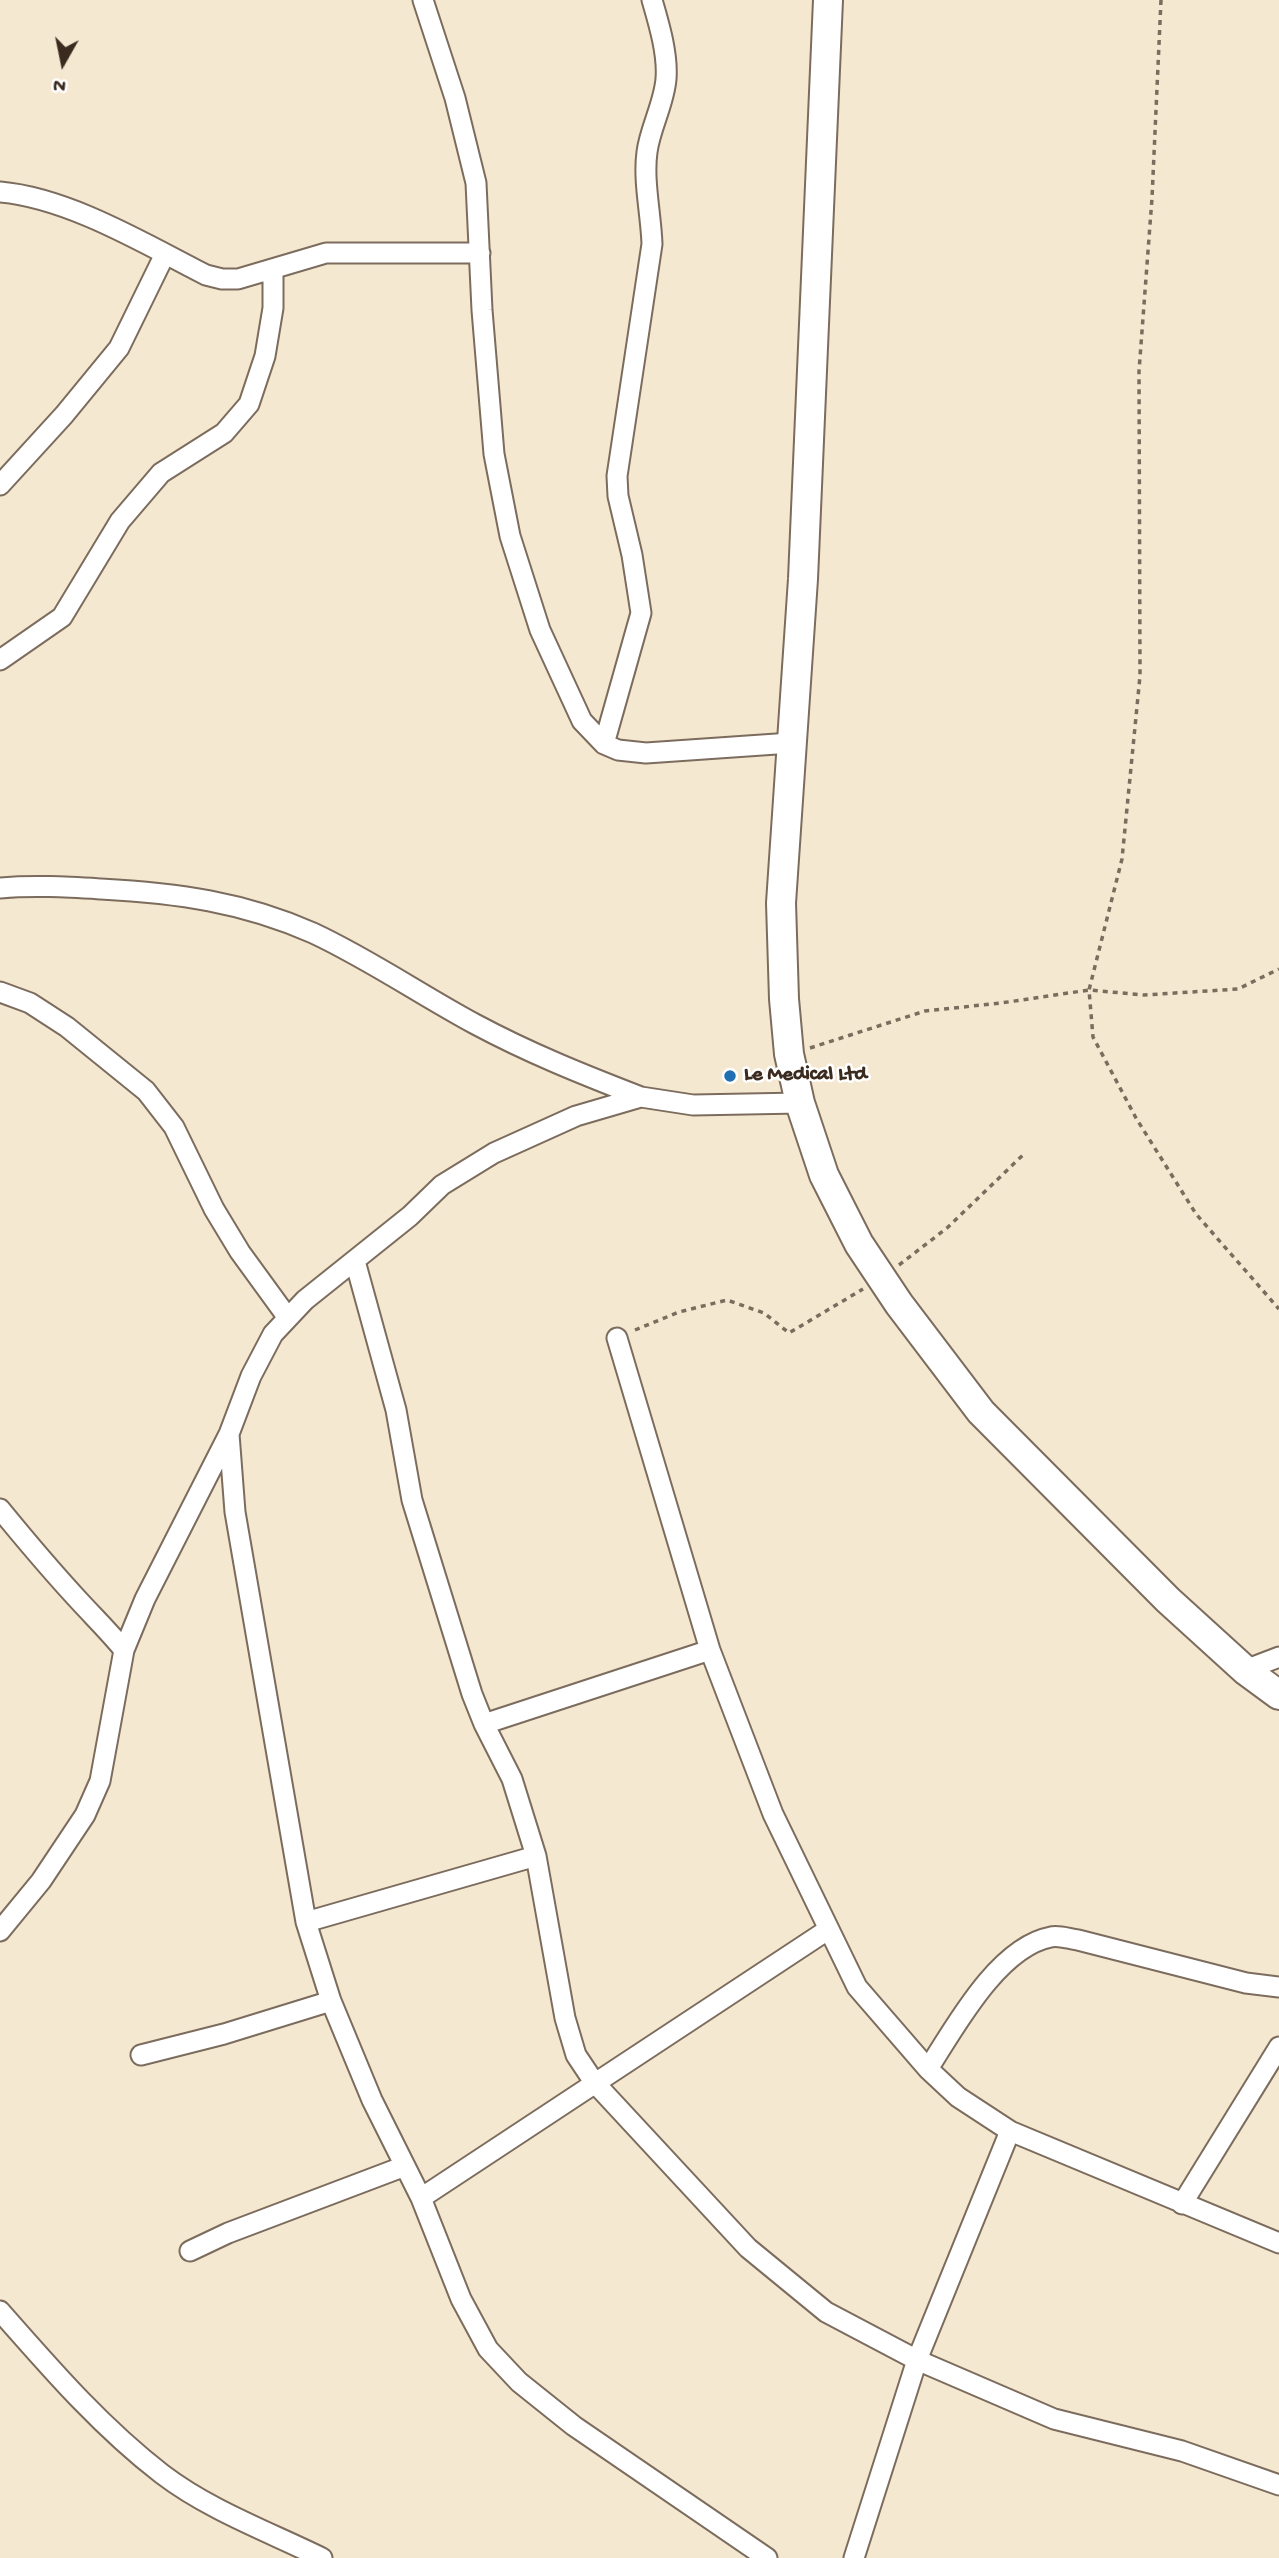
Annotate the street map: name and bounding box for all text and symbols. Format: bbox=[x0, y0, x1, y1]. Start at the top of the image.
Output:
north arrow bbox=[28, 28, 98, 98]
text: N bbox=[52, 72, 68, 97]
place label: Le Medical Ltd bbox=[744, 1063, 867, 1089]
marker: Le Medical Ltd bbox=[722, 1068, 738, 1084]

